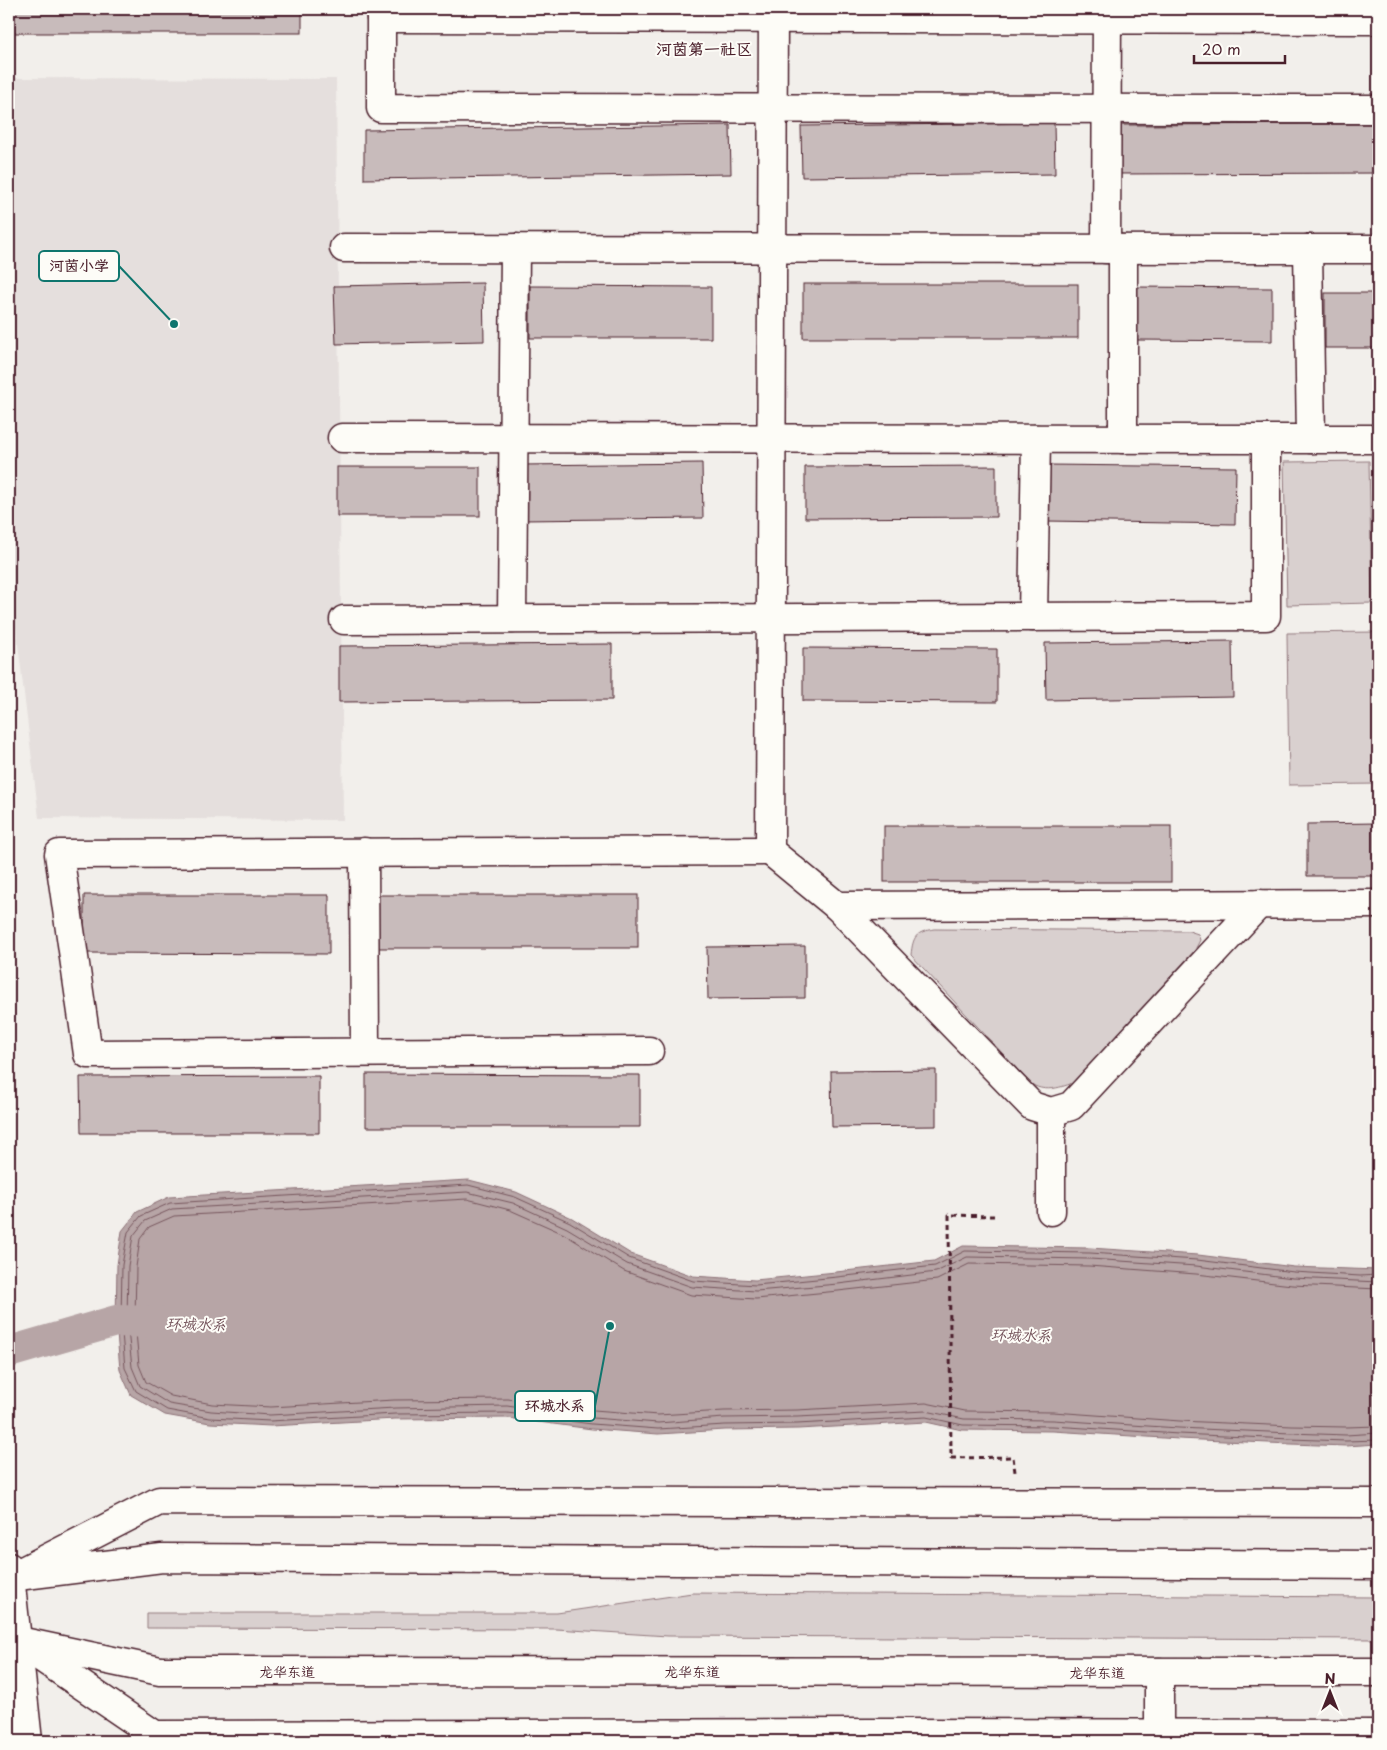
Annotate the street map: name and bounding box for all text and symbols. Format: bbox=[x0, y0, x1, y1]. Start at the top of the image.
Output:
scale bar bbox=[1194, 32, 1286, 64]
district label: 河茵第一社区 bbox=[656, 36, 752, 60]
text: 20 m bbox=[1202, 37, 1241, 60]
callout: 河茵小学 bbox=[39, 251, 119, 281]
text: 河茵小学 bbox=[49, 253, 109, 276]
water label: 环城水系 bbox=[166, 1311, 226, 1335]
water label: 环城水系 bbox=[991, 1322, 1051, 1346]
callout: 环城水系 bbox=[515, 1391, 595, 1421]
text: 环城水系 bbox=[525, 1393, 585, 1416]
street label: 龙华东道 bbox=[259, 1661, 315, 1682]
street label: 龙华东道 bbox=[664, 1661, 720, 1682]
street label: 龙华东道 bbox=[1069, 1662, 1125, 1683]
north arrow bbox=[1304, 1668, 1354, 1718]
text: N bbox=[1324, 1668, 1336, 1689]

